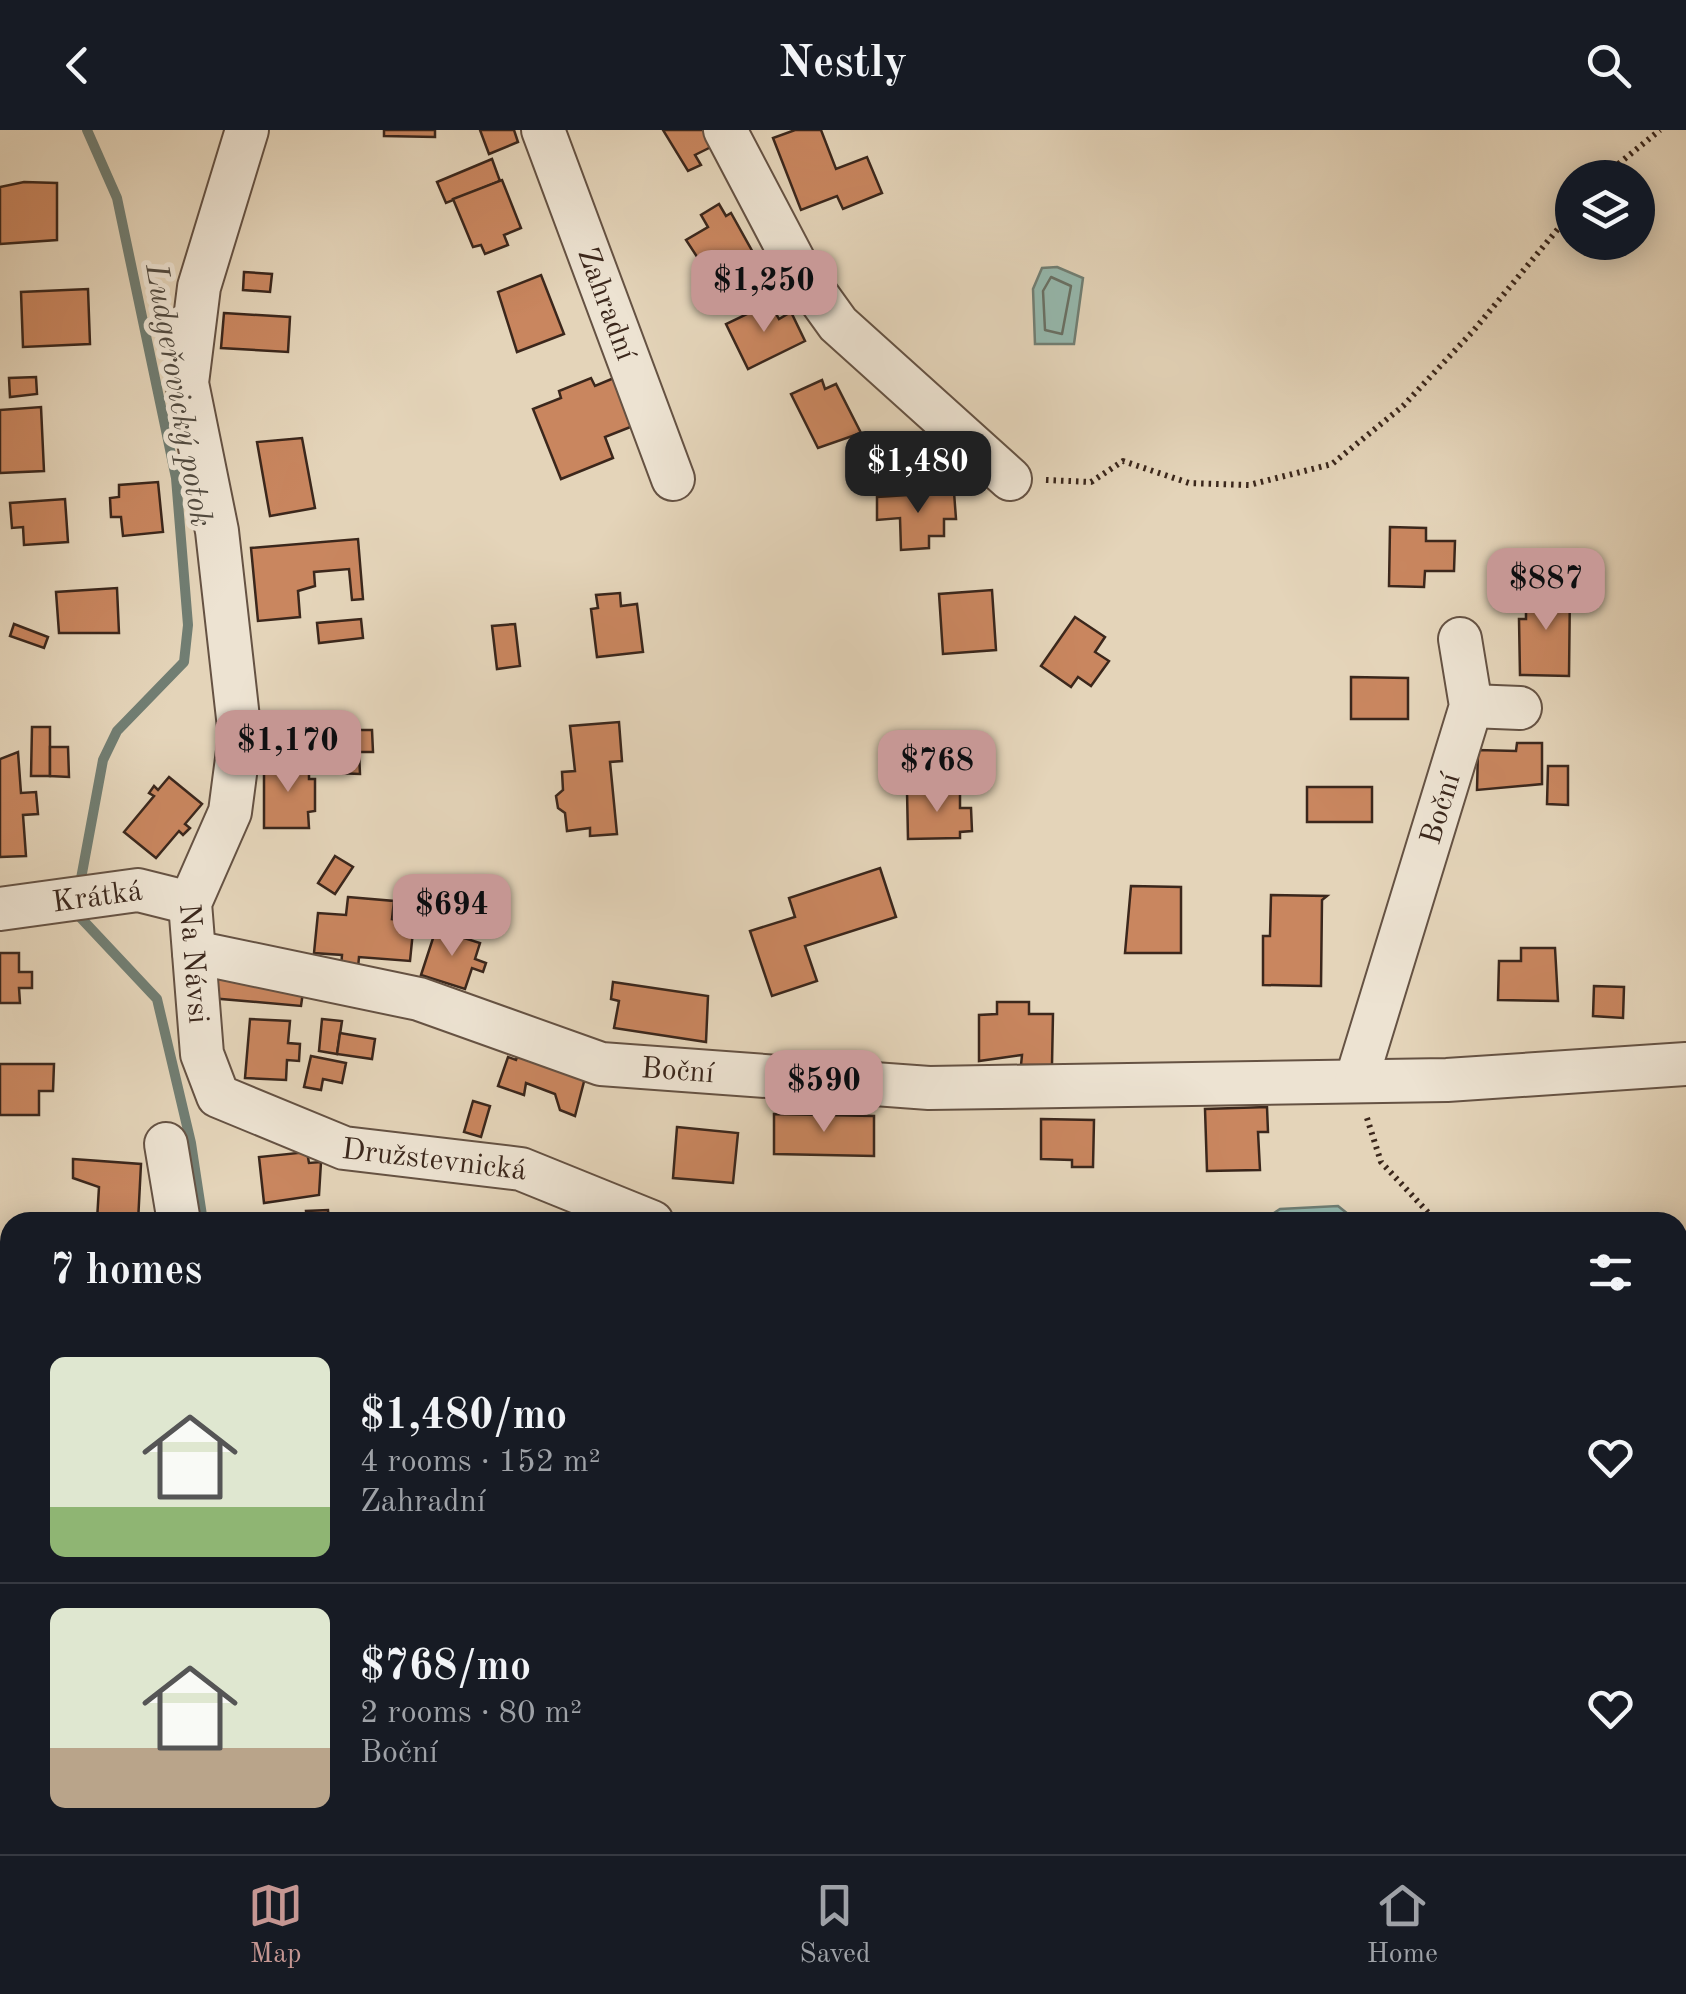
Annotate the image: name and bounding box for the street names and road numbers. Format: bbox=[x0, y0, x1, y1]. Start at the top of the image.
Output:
street label: Zahradní bbox=[571, 244, 641, 365]
street label: Boční bbox=[1416, 769, 1467, 848]
street label: Krátká bbox=[50, 877, 145, 919]
street label: Na Návsi bbox=[173, 903, 213, 1025]
street label: Boční bbox=[640, 1054, 716, 1089]
street label: Družstevnická bbox=[340, 1135, 528, 1187]

